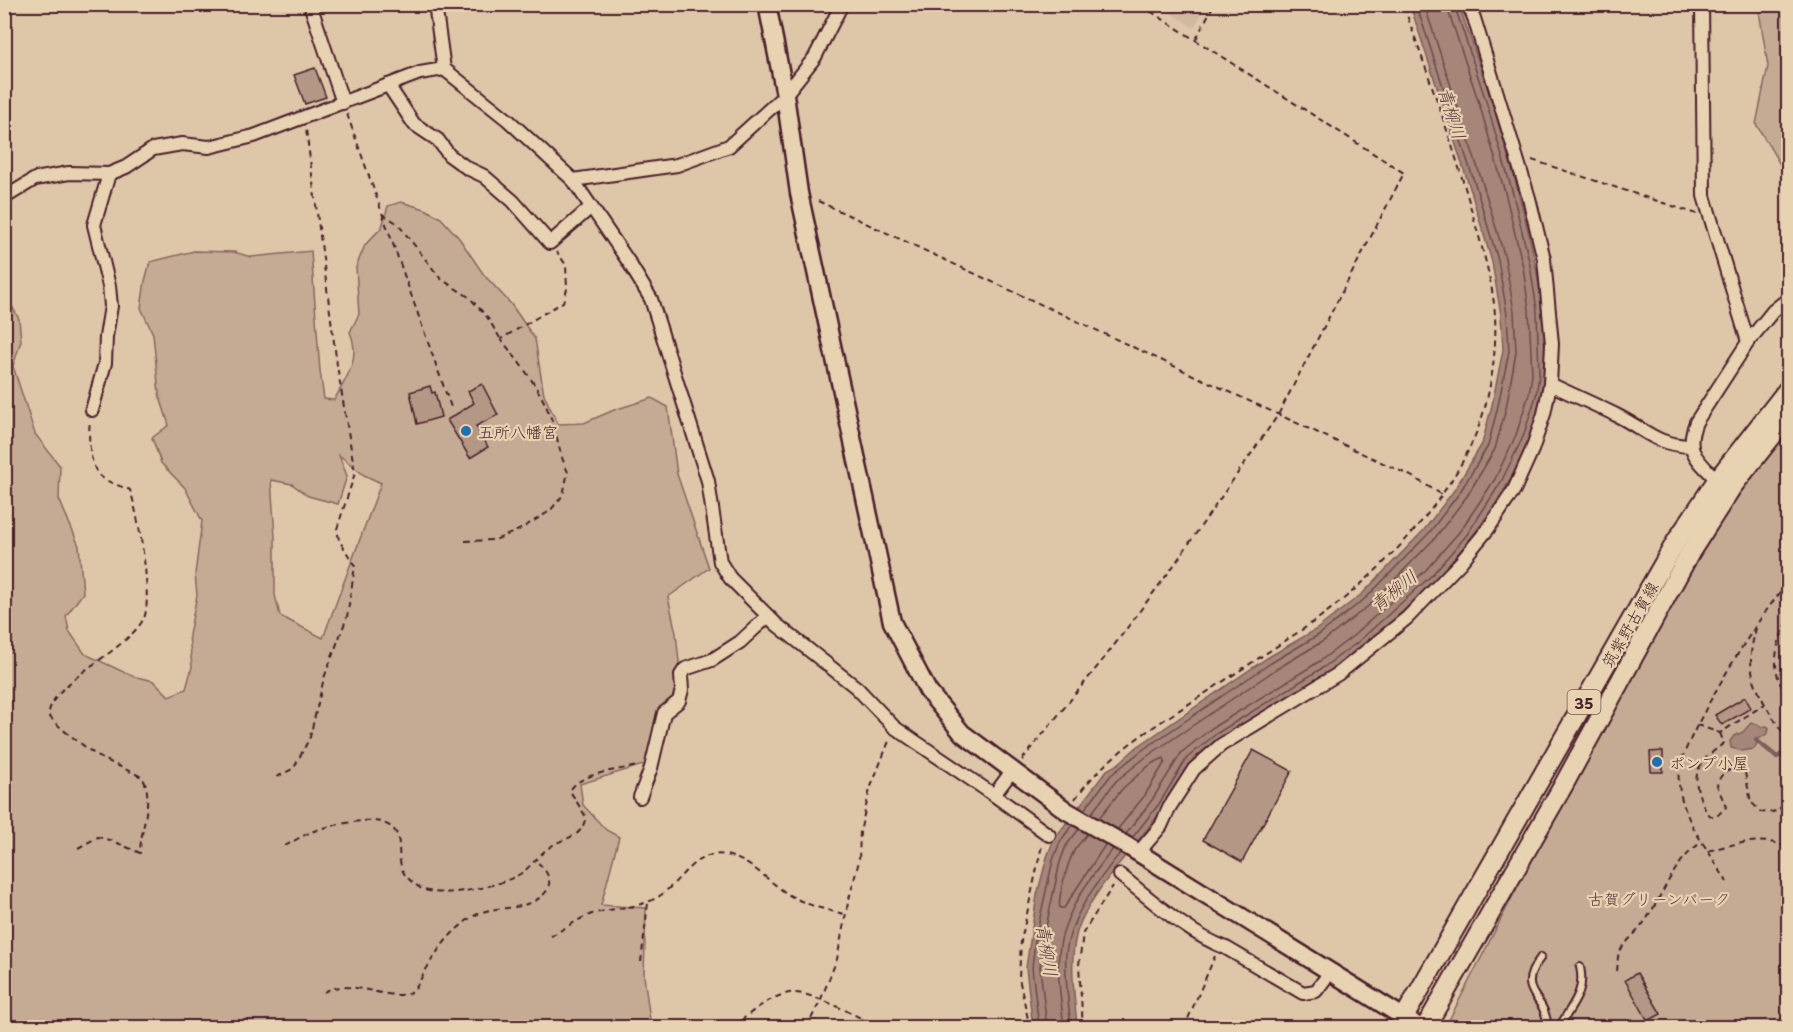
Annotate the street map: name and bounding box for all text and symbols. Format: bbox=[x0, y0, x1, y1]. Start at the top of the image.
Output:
water label: 青柳川 bbox=[1432, 83, 1474, 143]
place label: 五所八幡宮 bbox=[478, 419, 558, 443]
marker: 五所八幡宮 bbox=[459, 424, 473, 438]
water label: 青柳川 bbox=[1364, 563, 1422, 617]
street label: 筑紫野古賀線 bbox=[1595, 576, 1663, 672]
road number: 35 bbox=[1568, 690, 1600, 714]
place label: ポンプ小屋 bbox=[1669, 750, 1749, 774]
marker: ポンプ小屋 bbox=[1650, 755, 1664, 769]
park label: 古賀グリーンパーク bbox=[1588, 886, 1730, 910]
water label: 青柳川 bbox=[1030, 921, 1066, 979]

